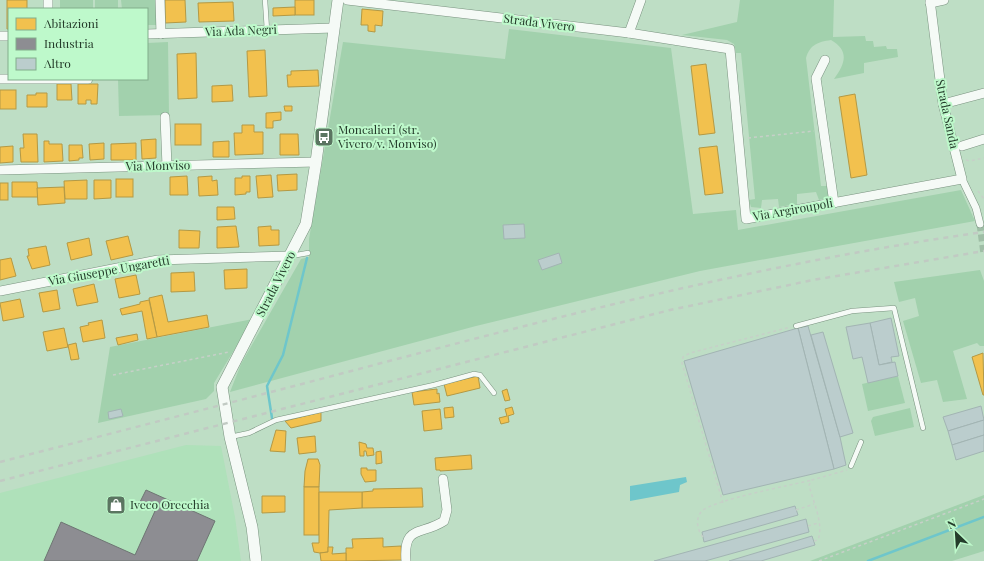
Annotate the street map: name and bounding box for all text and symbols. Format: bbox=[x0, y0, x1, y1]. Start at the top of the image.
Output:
legend bbox=[8, 8, 148, 80]
street label: Strada Vivero bbox=[503, 10, 576, 34]
text: Abitazioni bbox=[43, 15, 99, 31]
street label: Via Ada Negri bbox=[204, 21, 278, 39]
text: Industria bbox=[44, 35, 94, 51]
text: Altro bbox=[43, 55, 71, 71]
street label: Strada Sanda bbox=[933, 78, 963, 150]
place label: Moncalieri (str. Vivero/v. Monviso) bbox=[337, 121, 436, 151]
bus stop icon: Moncalieri (str. Vivero/v. Monviso) bbox=[313, 126, 335, 148]
street label: Via Monviso bbox=[124, 156, 191, 174]
street label: Via Argiroupoli bbox=[751, 194, 835, 224]
street label: Strada Vivero bbox=[252, 248, 299, 319]
street label: Via Giuseppe Ungaretti bbox=[46, 251, 171, 289]
shop icon: Iveco Orecchia bbox=[105, 494, 127, 516]
place label: Iveco Orecchia bbox=[130, 496, 209, 512]
north arrow bbox=[936, 513, 976, 553]
text: N bbox=[945, 515, 958, 532]

